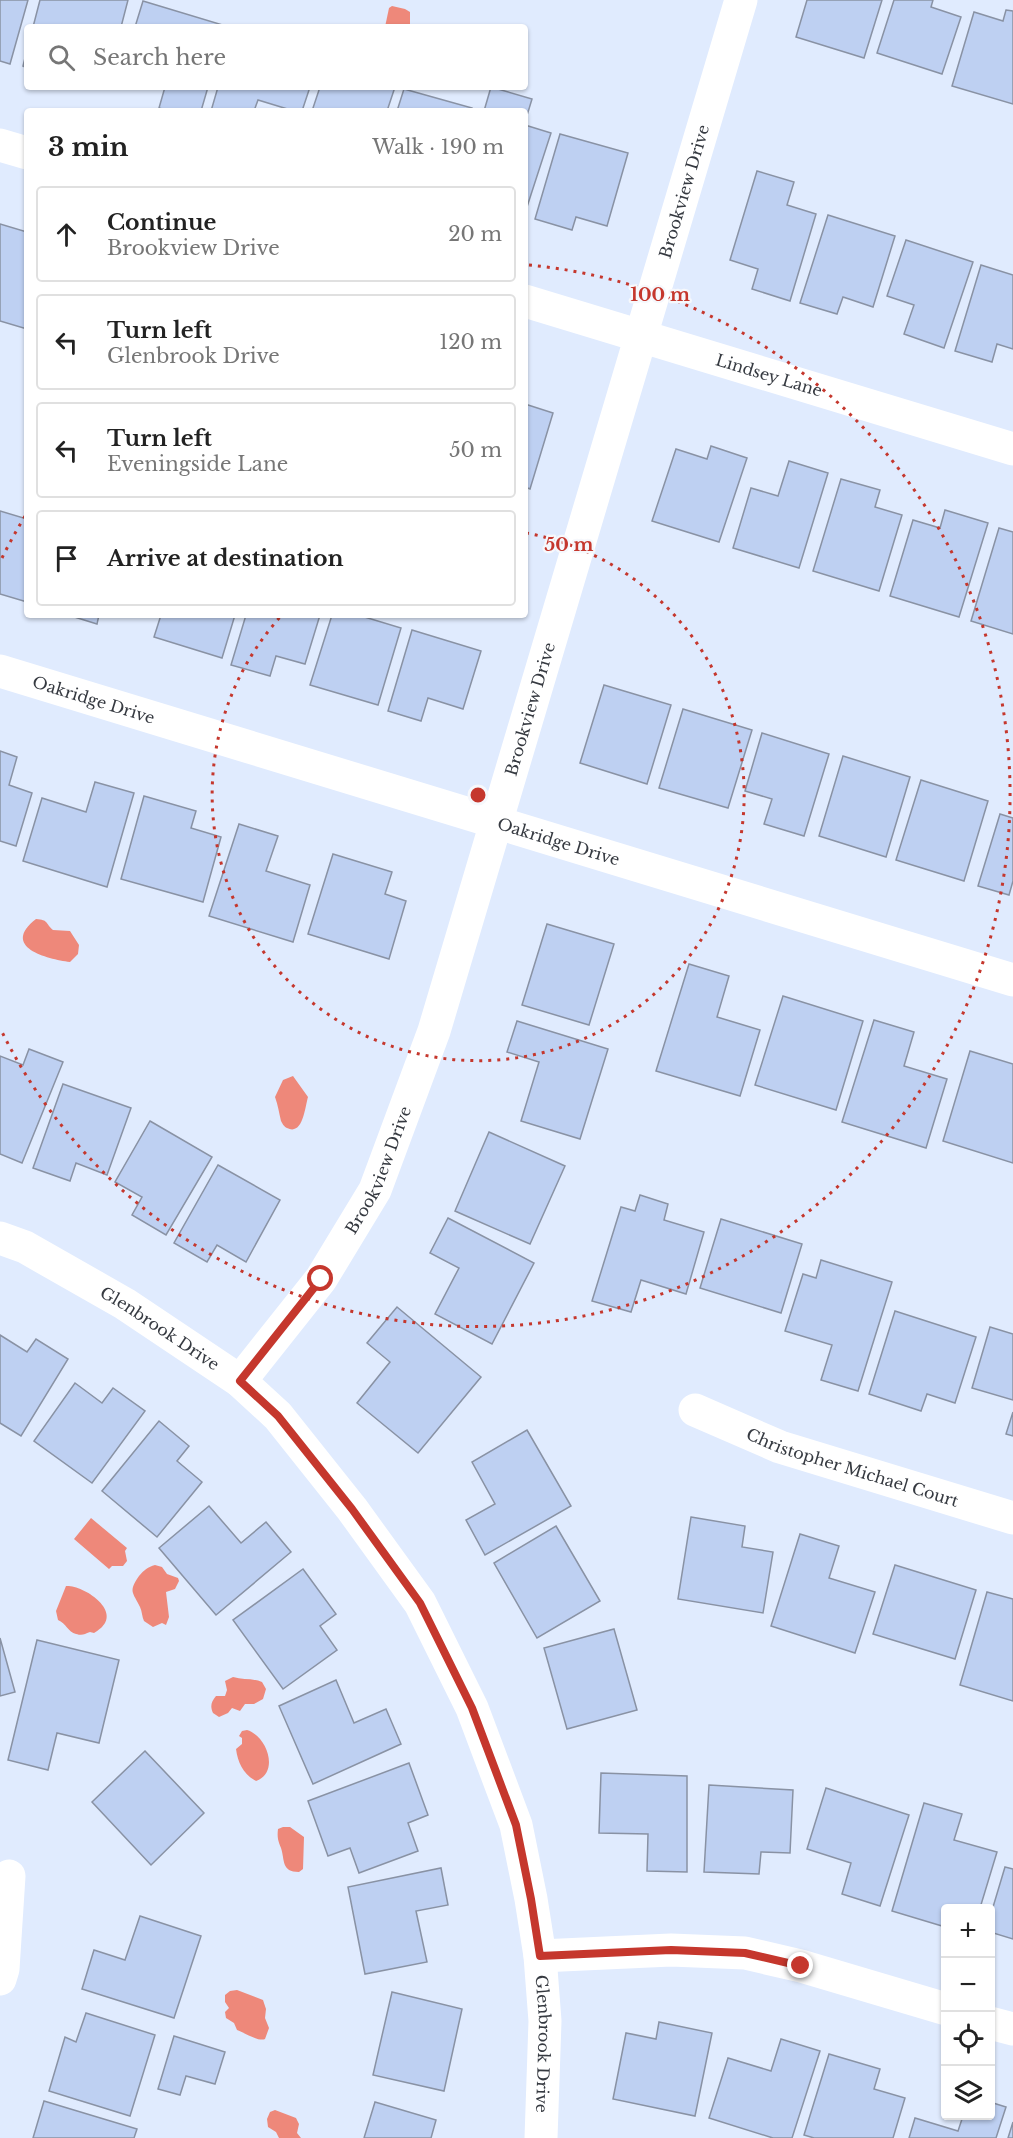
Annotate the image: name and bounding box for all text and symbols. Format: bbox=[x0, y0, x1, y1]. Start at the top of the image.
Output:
search box bbox=[24, 24, 528, 90]
icon: search bbox=[45, 41, 78, 74]
text: Search here bbox=[93, 44, 226, 71]
street label: Brookview Drive bbox=[655, 122, 713, 261]
text: 3 min bbox=[48, 131, 129, 163]
text: Walk · 190 m bbox=[372, 135, 504, 159]
text: Continue bbox=[107, 209, 216, 236]
icon: ahead bbox=[50, 218, 83, 251]
text: 20 m bbox=[448, 222, 502, 246]
text: Brookview Drive bbox=[107, 236, 280, 260]
text: 100 m bbox=[630, 284, 690, 306]
text: Turn left bbox=[107, 317, 212, 344]
icon: left bbox=[50, 326, 83, 359]
text: 120 m bbox=[439, 330, 502, 354]
text: Glenbrook Drive bbox=[107, 344, 280, 368]
street label: Lindsey Lane bbox=[713, 349, 825, 401]
text: Turn left bbox=[107, 425, 212, 452]
icon: left bbox=[50, 434, 83, 467]
text: 50 m bbox=[449, 438, 502, 462]
text: Eveningside Lane bbox=[107, 452, 288, 476]
text: 50 m bbox=[545, 534, 594, 556]
icon: arrive bbox=[50, 542, 83, 575]
text: Arrive at destination bbox=[107, 545, 344, 572]
street label: Brookview Drive bbox=[501, 640, 559, 778]
street label: Oakridge Drive bbox=[30, 672, 157, 728]
centre of rings bbox=[468, 785, 488, 805]
street label: Oakridge Drive bbox=[495, 813, 622, 869]
street label: Brookview Drive bbox=[341, 1103, 415, 1238]
route start bbox=[307, 1265, 333, 1291]
street label: Glenbrook Drive bbox=[97, 1282, 223, 1374]
street label: Christopher Michael Court bbox=[743, 1424, 961, 1511]
map controls bbox=[941, 1904, 995, 2120]
button: + bbox=[941, 1904, 995, 1958]
route end bbox=[787, 1952, 813, 1978]
button: − bbox=[941, 1958, 995, 2012]
street label: Glenbrook Drive bbox=[531, 1974, 555, 2113]
button: locate bbox=[941, 2012, 995, 2066]
button: layers bbox=[941, 2066, 995, 2120]

